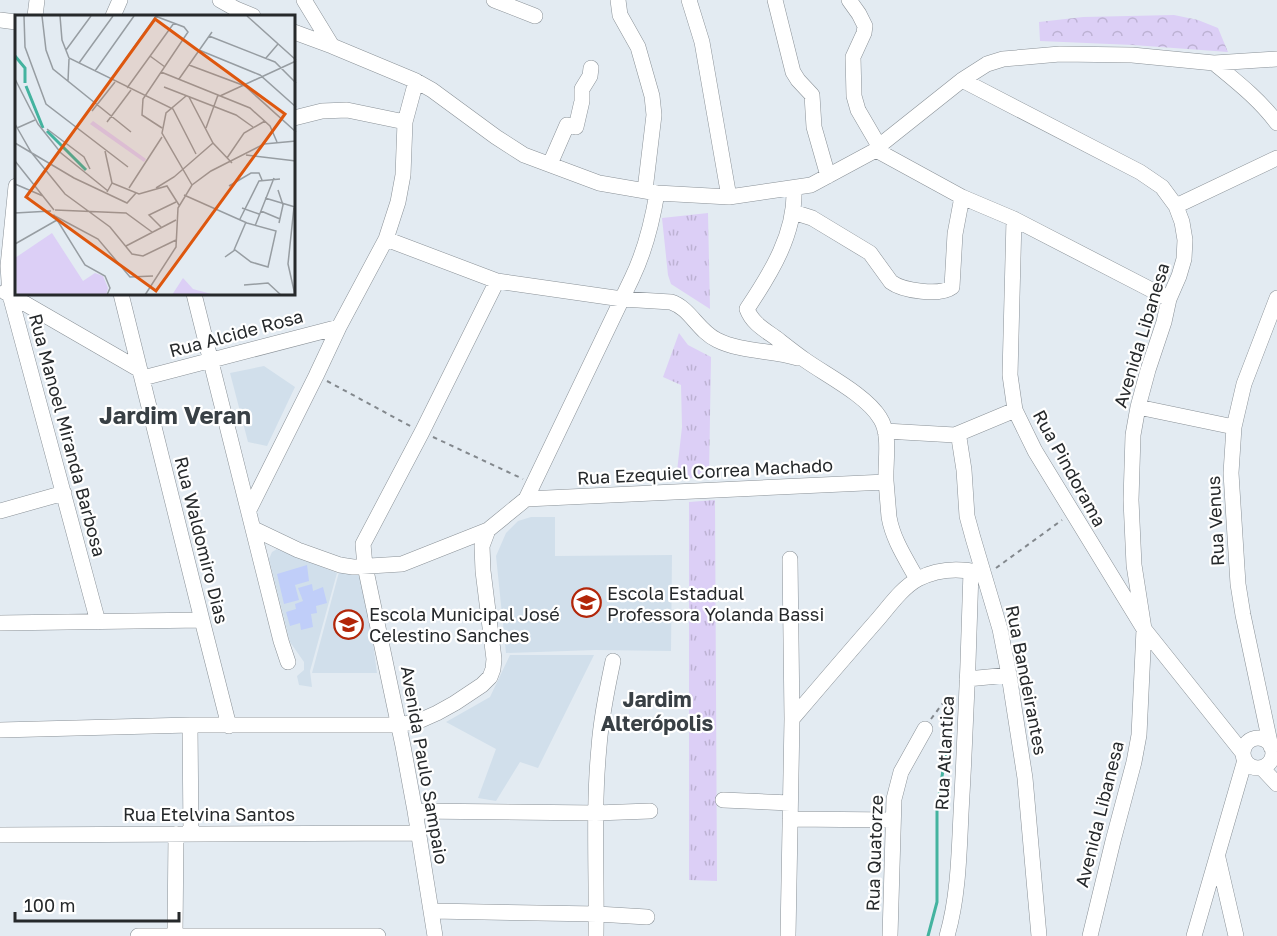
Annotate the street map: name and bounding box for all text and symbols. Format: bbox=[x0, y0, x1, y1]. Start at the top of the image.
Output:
inset map bbox=[15, 15, 296, 296]
street label: Avenida Libanesa bbox=[1109, 260, 1173, 410]
street label: Rua Alcide Rosa bbox=[167, 305, 305, 361]
street label: Rua Manoel Miranda Barbosa bbox=[25, 311, 111, 559]
district label: Jardim Veran bbox=[99, 400, 251, 429]
street label: Rua Pindorama bbox=[1029, 406, 1111, 530]
street label: Rua Ezequiel Correa Machado bbox=[577, 453, 833, 489]
street label: Rua Waldomiro Dias bbox=[171, 454, 233, 626]
street label: Rua Venus bbox=[1202, 475, 1228, 567]
place label: Escola Estadual Professora Yolanda Bassi bbox=[607, 582, 824, 625]
school or university icon: Escola Estadual Professora Yolanda Bassi bbox=[570, 587, 602, 619]
place label: Escola Municipal José Celestino Sanches bbox=[369, 603, 560, 646]
street label: Rua Bandeirantes bbox=[1002, 603, 1052, 757]
school or university icon: Escola Municipal José Celestino Sanches bbox=[332, 608, 364, 640]
street label: Avenida Paulo Sampaio bbox=[397, 664, 453, 866]
district label: Jardim Alterópolis bbox=[601, 686, 714, 736]
street label: Rua Atlantica bbox=[930, 695, 958, 811]
street label: Avenida Libanesa bbox=[1070, 738, 1128, 890]
street label: Rua Quatorze bbox=[861, 794, 887, 912]
street label: Rua Etelvina Santos bbox=[123, 803, 295, 825]
scale bar bbox=[15, 885, 178, 923]
text: 100 m bbox=[24, 894, 75, 916]

